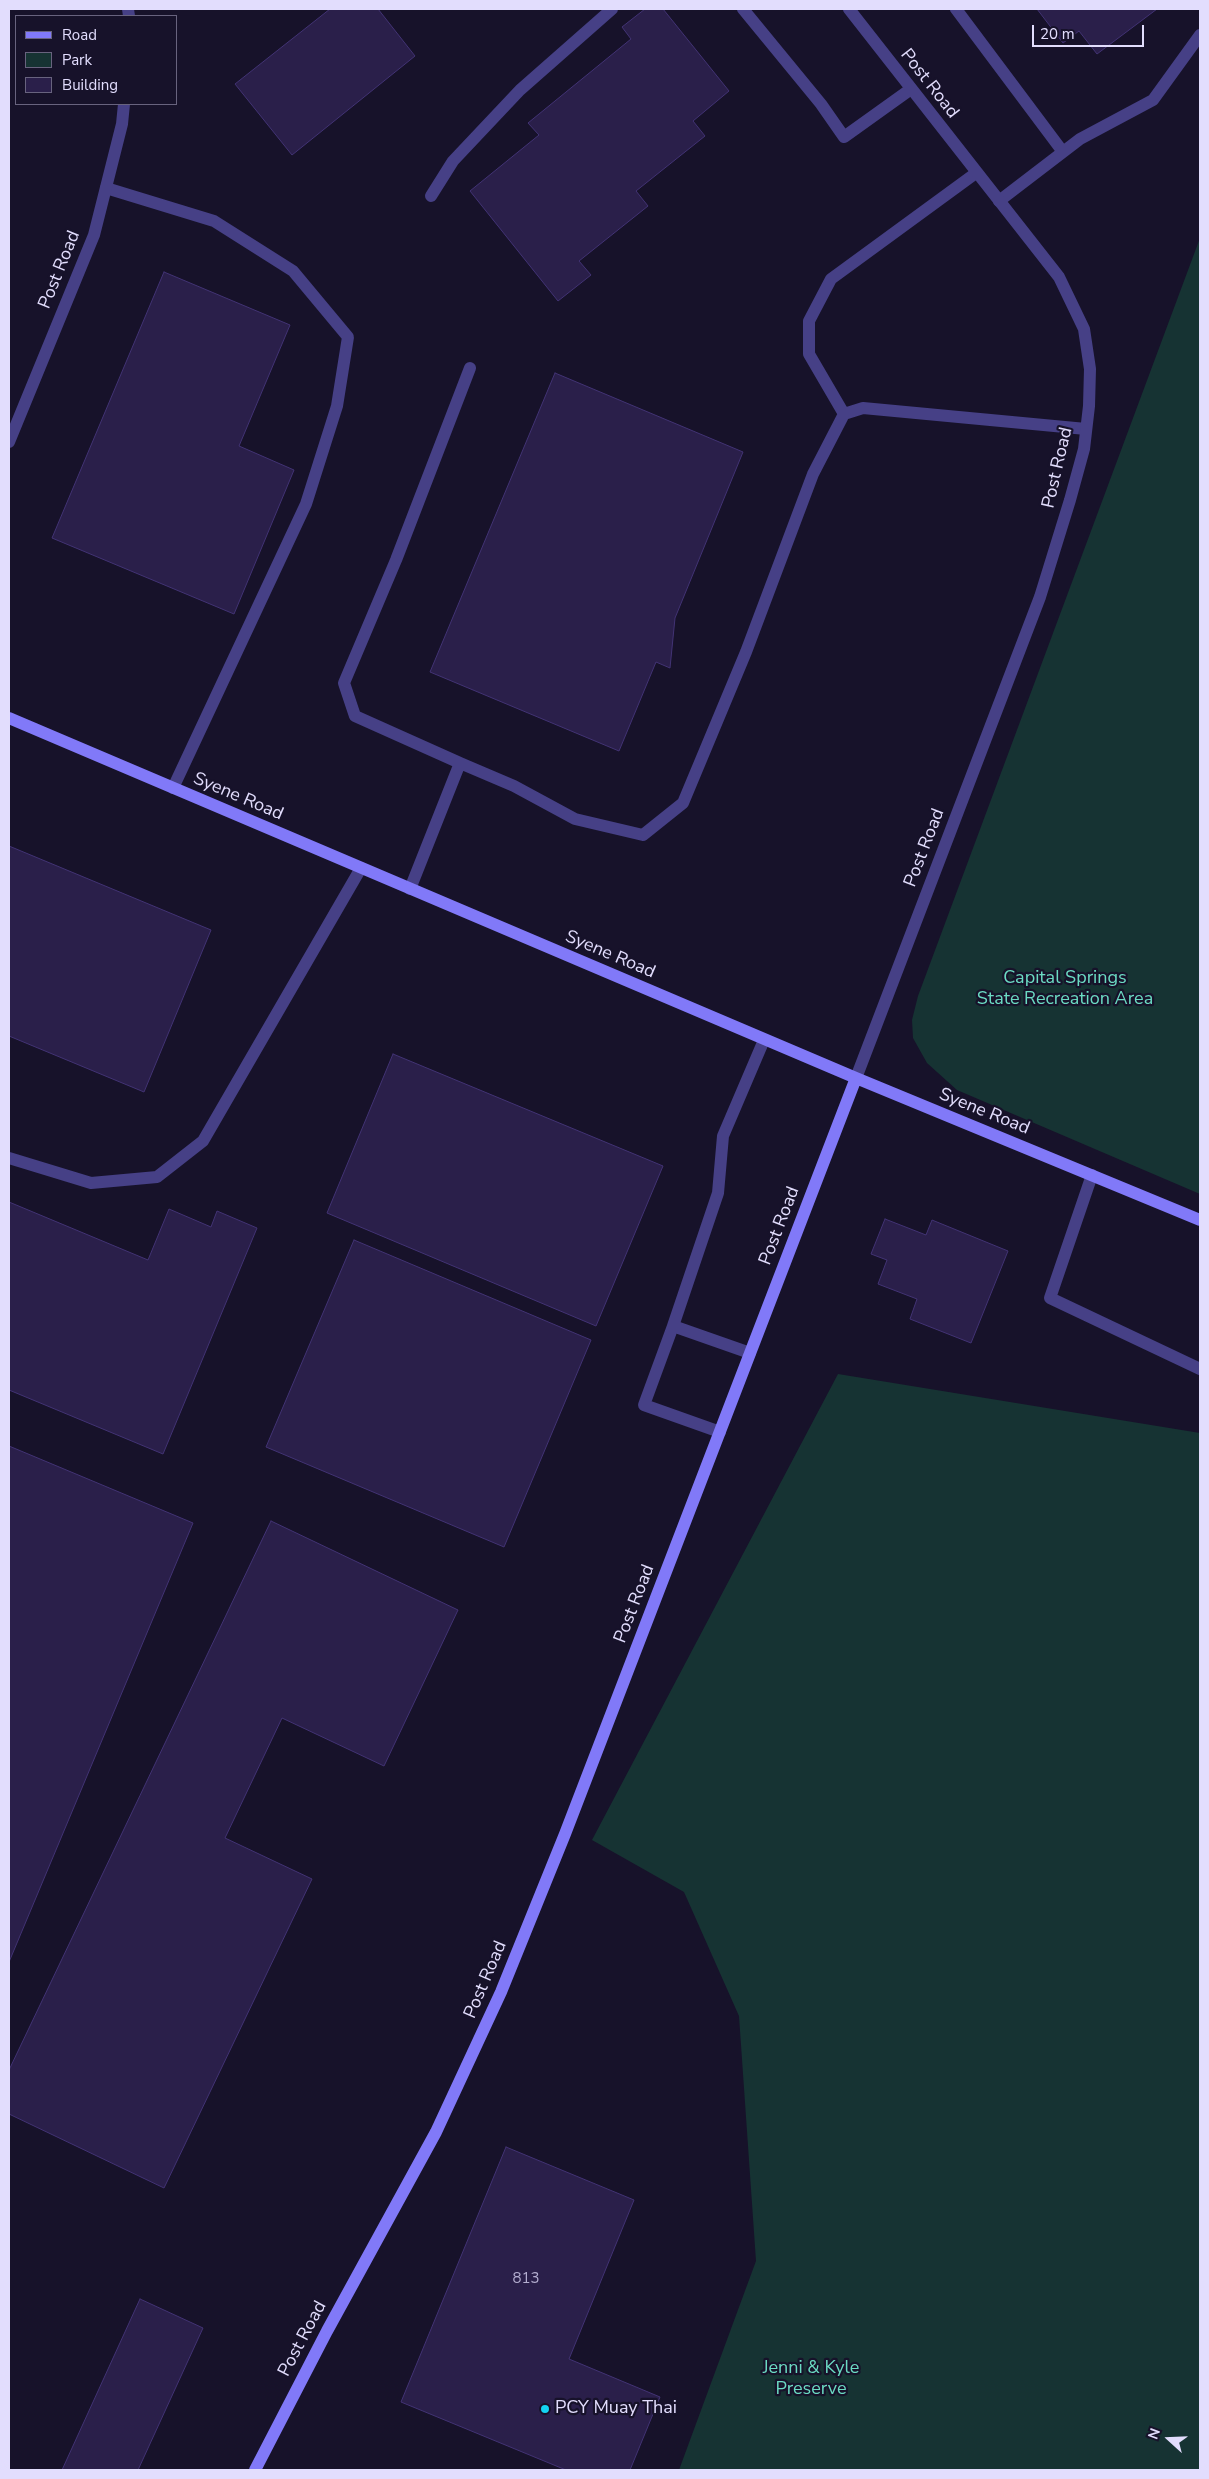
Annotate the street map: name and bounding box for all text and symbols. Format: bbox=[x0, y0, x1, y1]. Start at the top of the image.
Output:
legend bbox=[15, 15, 178, 105]
scale bar bbox=[1034, 15, 1146, 47]
text: 20 m bbox=[1040, 24, 1075, 44]
text: Road bbox=[62, 25, 97, 45]
street label: Post Road bbox=[895, 45, 963, 123]
text: Park bbox=[62, 50, 92, 70]
text: Building bbox=[62, 75, 118, 95]
street label: Post Road bbox=[35, 228, 85, 312]
street label: Post Road bbox=[1038, 425, 1078, 511]
street label: Syene Road bbox=[190, 768, 286, 826]
street label: Post Road bbox=[900, 806, 950, 890]
street label: Syene Road bbox=[562, 926, 658, 984]
park label: Capital Springs State Recreation Area bbox=[977, 968, 1153, 1011]
street label: Syene Road bbox=[935, 1084, 1033, 1140]
street label: Post Road bbox=[755, 1184, 805, 1268]
street label: Post Road bbox=[610, 1562, 660, 1646]
street label: Post Road bbox=[460, 1938, 512, 2022]
house number: 813 bbox=[513, 2270, 539, 2288]
street label: Post Road bbox=[274, 2298, 332, 2380]
park label: Jenni & Kyle Preserve bbox=[763, 2358, 859, 2400]
place label: PCY Muay Thai bbox=[555, 2398, 677, 2420]
marker: PCY Muay Thai bbox=[539, 2403, 551, 2415]
north arrow bbox=[1144, 2414, 1194, 2464]
text: N bbox=[1144, 2426, 1165, 2442]

